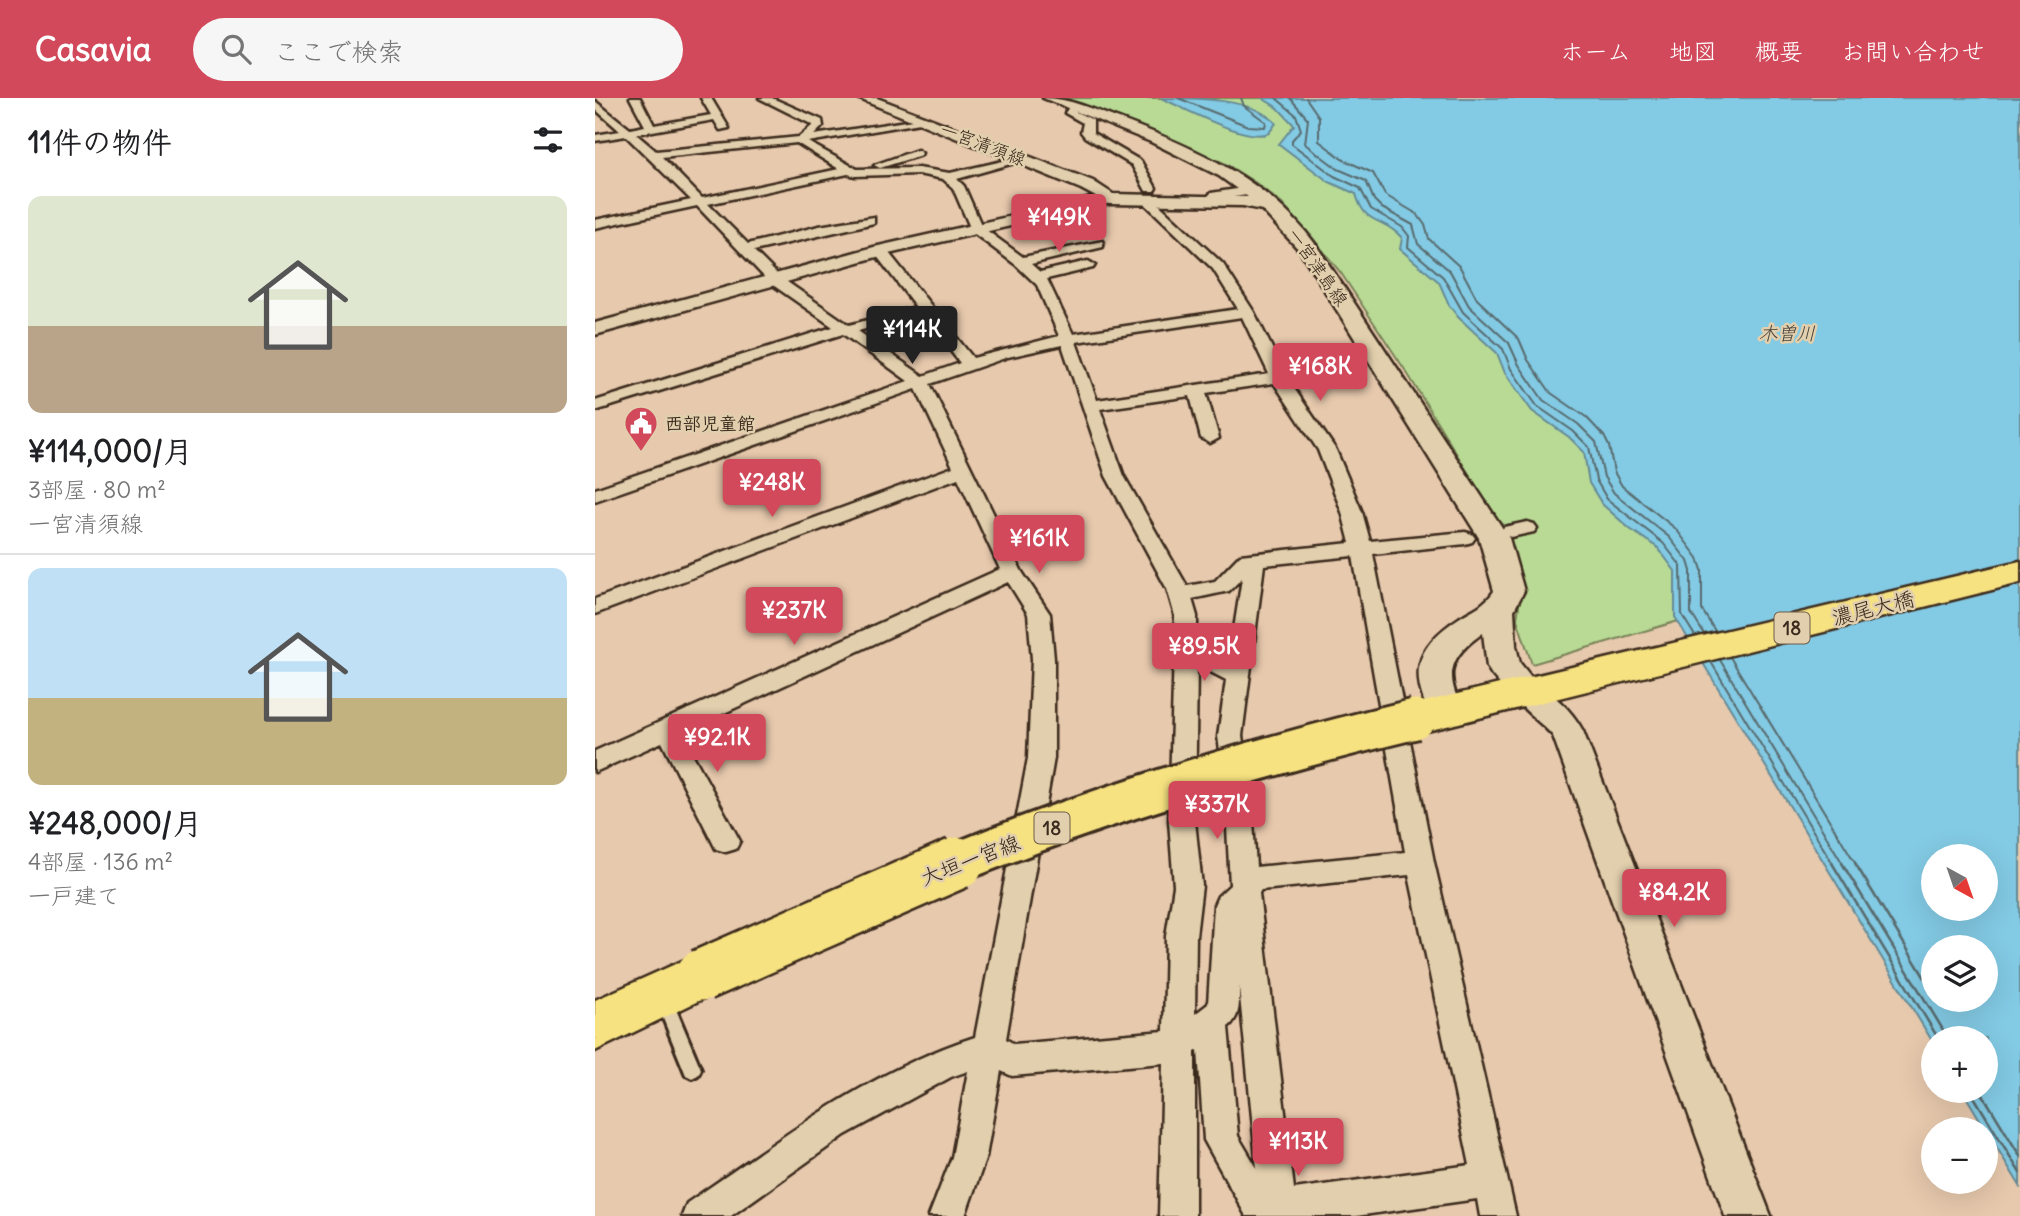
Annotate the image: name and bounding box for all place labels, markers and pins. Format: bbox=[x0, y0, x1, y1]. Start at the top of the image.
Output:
pin: ¥149K bbox=[1010, 194, 1108, 254]
pin: ¥114K bbox=[863, 306, 961, 366]
pin: ¥168K bbox=[1271, 344, 1369, 403]
public building icon: 西部児童館 bbox=[622, 404, 660, 453]
place label: 西部児童館 bbox=[665, 412, 755, 435]
pin: ¥248K bbox=[723, 460, 821, 519]
pin: ¥161K bbox=[990, 516, 1088, 575]
pin: ¥237K bbox=[745, 588, 843, 647]
pin: ¥89.5K bbox=[1147, 624, 1261, 683]
pin: ¥92.1K bbox=[660, 714, 774, 774]
pin: ¥337K bbox=[1168, 782, 1266, 841]
pin: ¥84.2K bbox=[1617, 870, 1731, 929]
pin: ¥113K bbox=[1249, 1118, 1347, 1178]

